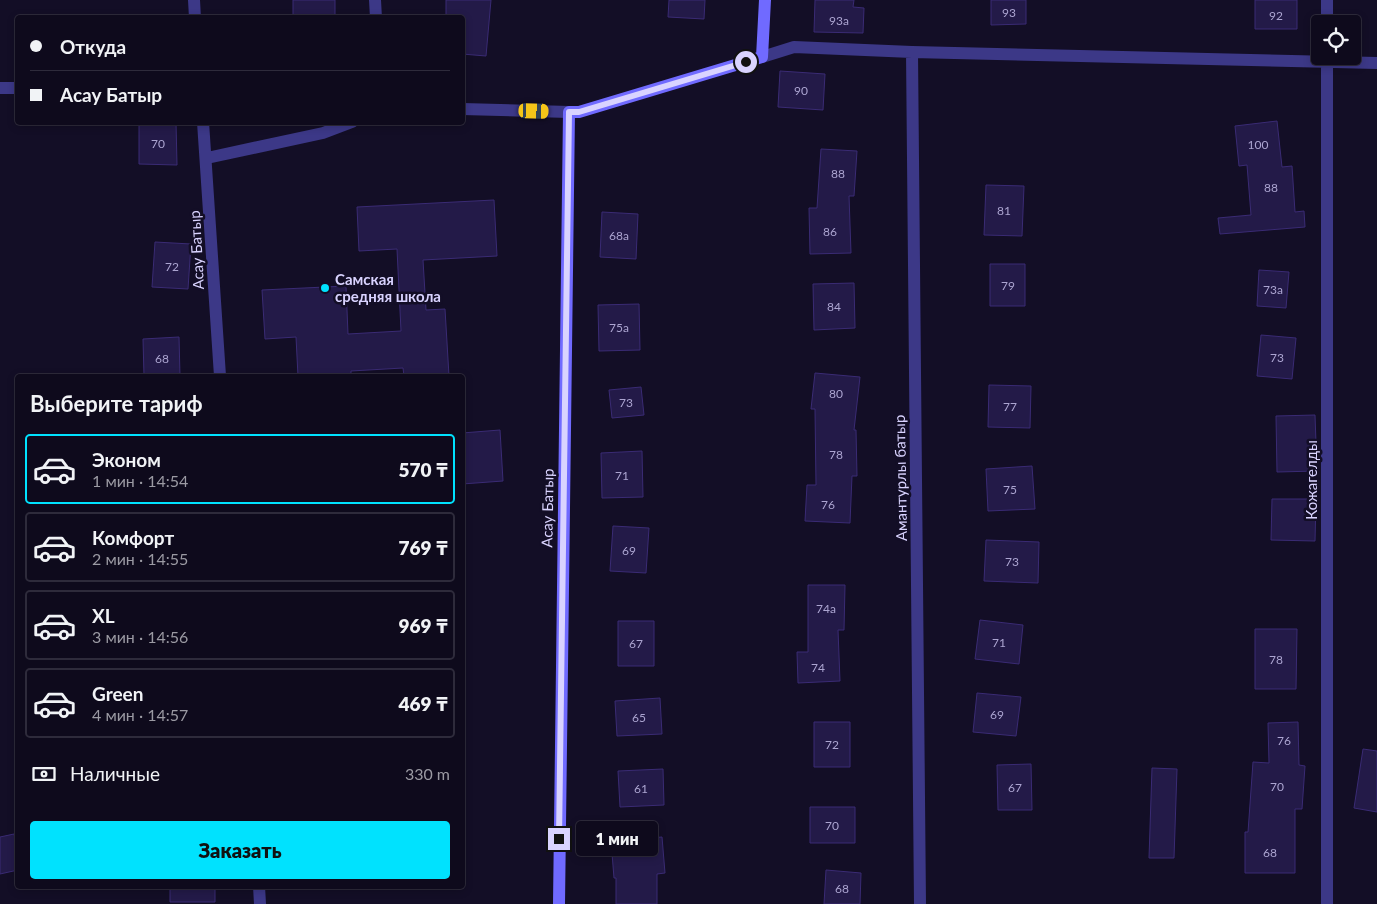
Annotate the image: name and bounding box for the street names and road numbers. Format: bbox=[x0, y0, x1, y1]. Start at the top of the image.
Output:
street label: Асау Батыр bbox=[185, 210, 207, 290]
street label: Амантурлы батыр bbox=[890, 415, 910, 541]
street label: Кожагелды bbox=[1302, 440, 1320, 520]
street label: Асау Батыр bbox=[537, 468, 557, 548]

